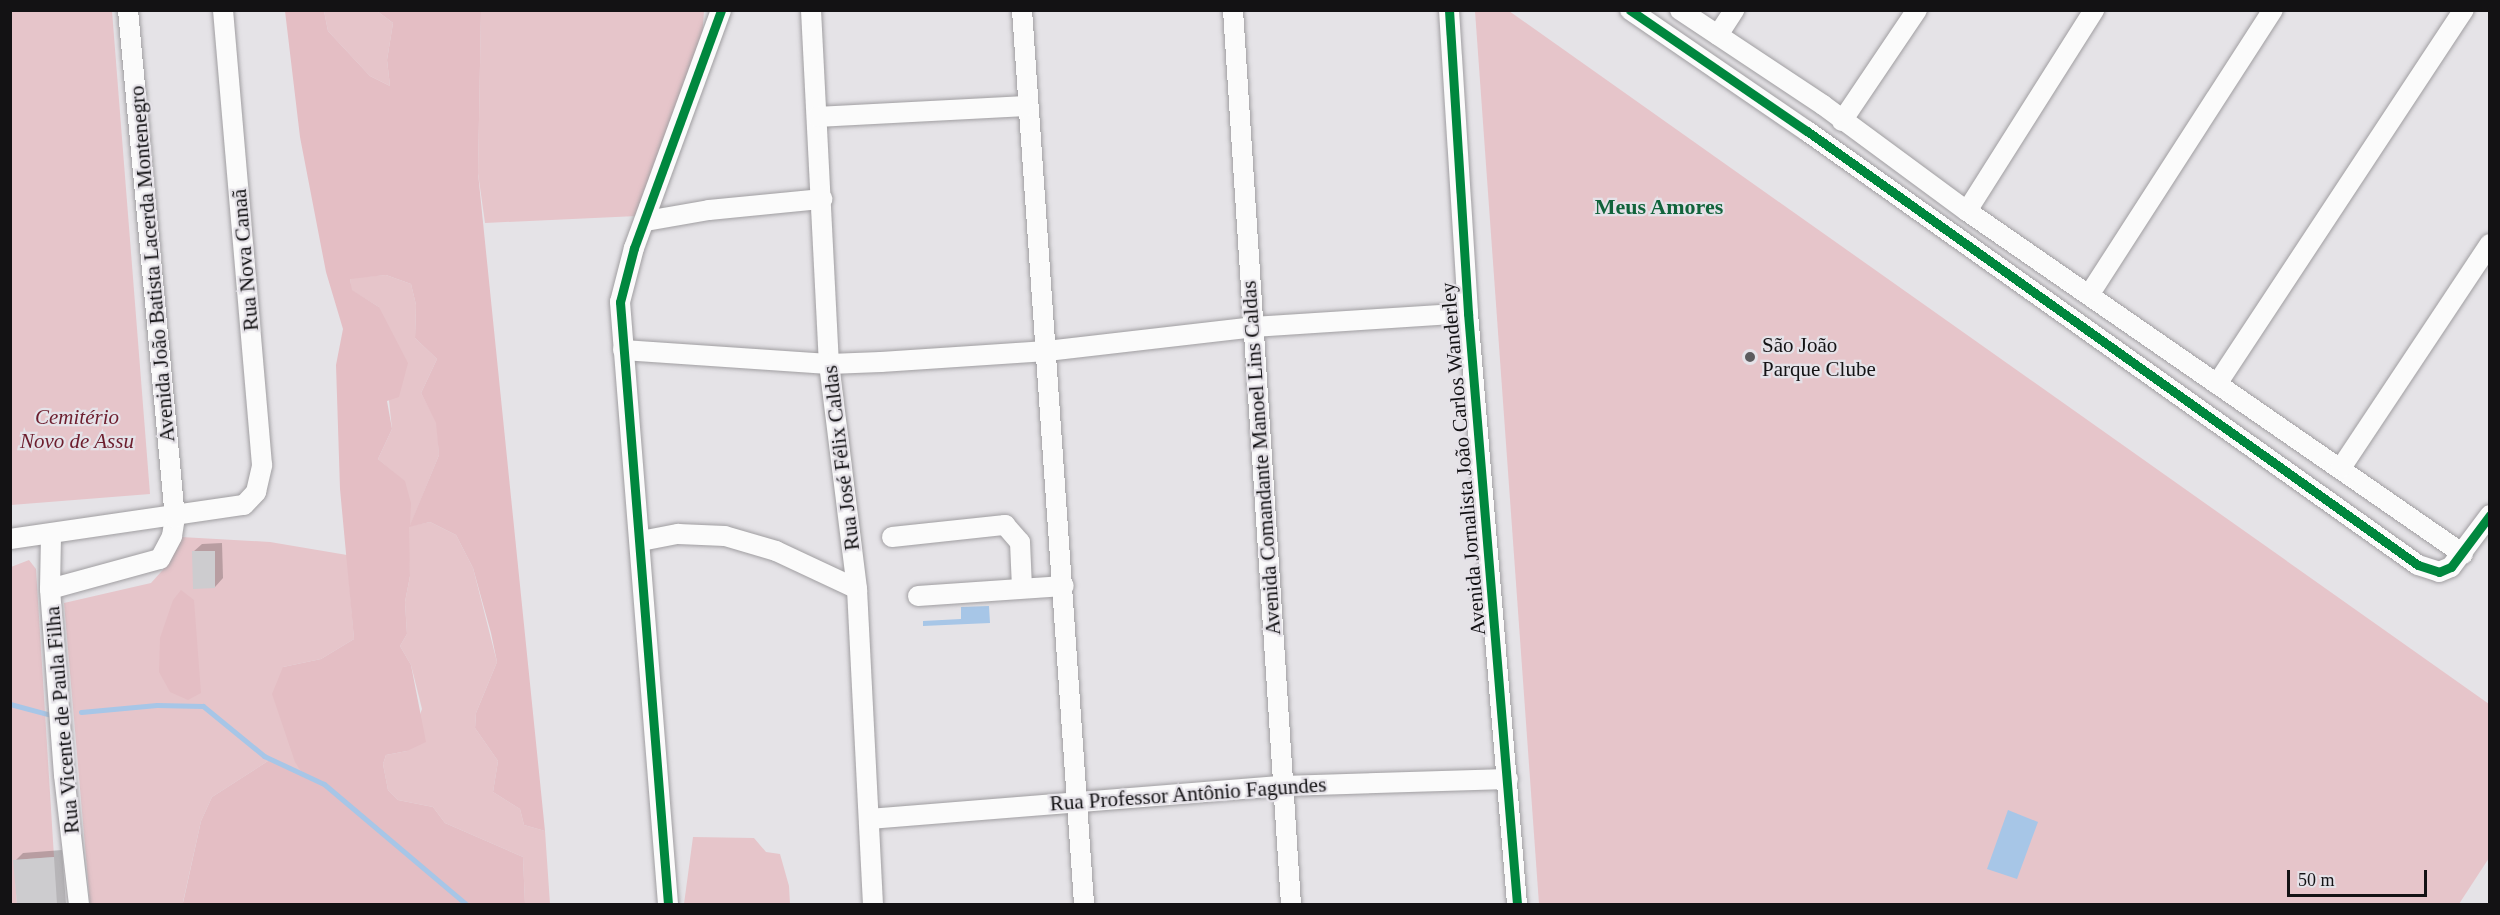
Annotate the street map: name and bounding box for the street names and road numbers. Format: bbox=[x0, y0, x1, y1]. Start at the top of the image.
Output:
street label: Avenida João Batista Lacerda Montenegro bbox=[124, 85, 180, 443]
street label: Rua Nova Canaã bbox=[226, 188, 264, 332]
street label: Avenida Comandante Manoel Lins Caldas bbox=[1236, 280, 1286, 636]
street label: Avenida Jornalista João Carlos Wanderley bbox=[1435, 281, 1491, 637]
street label: Rua José Félix Caldas bbox=[817, 364, 865, 552]
street label: Rua Vicente de Paula Filha bbox=[39, 605, 85, 835]
street label: Rua Professor Antônio Fagundes bbox=[1048, 772, 1328, 816]

